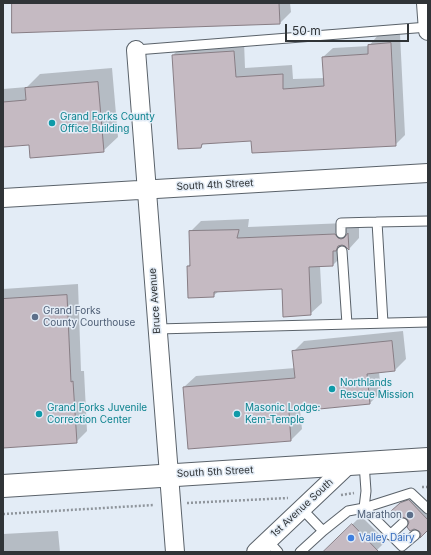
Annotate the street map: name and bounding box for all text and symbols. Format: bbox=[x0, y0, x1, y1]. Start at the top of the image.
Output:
scale bar bbox=[287, 16, 411, 42]
text: 50 m bbox=[292, 23, 321, 38]
place label: Grand Forks County Office Building bbox=[60, 111, 155, 134]
marker: Grand Forks County Office Building bbox=[47, 118, 57, 128]
street label: South 4th Street bbox=[176, 177, 254, 193]
street label: Bruce Avenue bbox=[147, 268, 163, 334]
place label: Grand Forks County Courthouse bbox=[43, 305, 135, 328]
marker: Grand Forks County Courthouse bbox=[30, 312, 40, 322]
place label: Northlands Rescue Mission bbox=[340, 377, 414, 400]
marker: Northlands Rescue Mission bbox=[327, 384, 337, 394]
place label: Grand Forks Juvenile Correction Center bbox=[47, 402, 147, 426]
place label: Masonic Lodge: Kem-Temple bbox=[245, 402, 320, 426]
marker: Grand Forks Juvenile Correction Center bbox=[34, 409, 44, 419]
marker: Masonic Lodge: Kem-Temple bbox=[232, 409, 242, 419]
street label: South 5th Street bbox=[176, 464, 254, 480]
street label: 1st Avenue South bbox=[268, 476, 336, 540]
place label: Marathon bbox=[357, 509, 402, 521]
marker: Marathon bbox=[405, 510, 415, 520]
place label: Valley Dairy bbox=[359, 532, 415, 544]
marker: Valley Dairy bbox=[346, 533, 356, 543]

